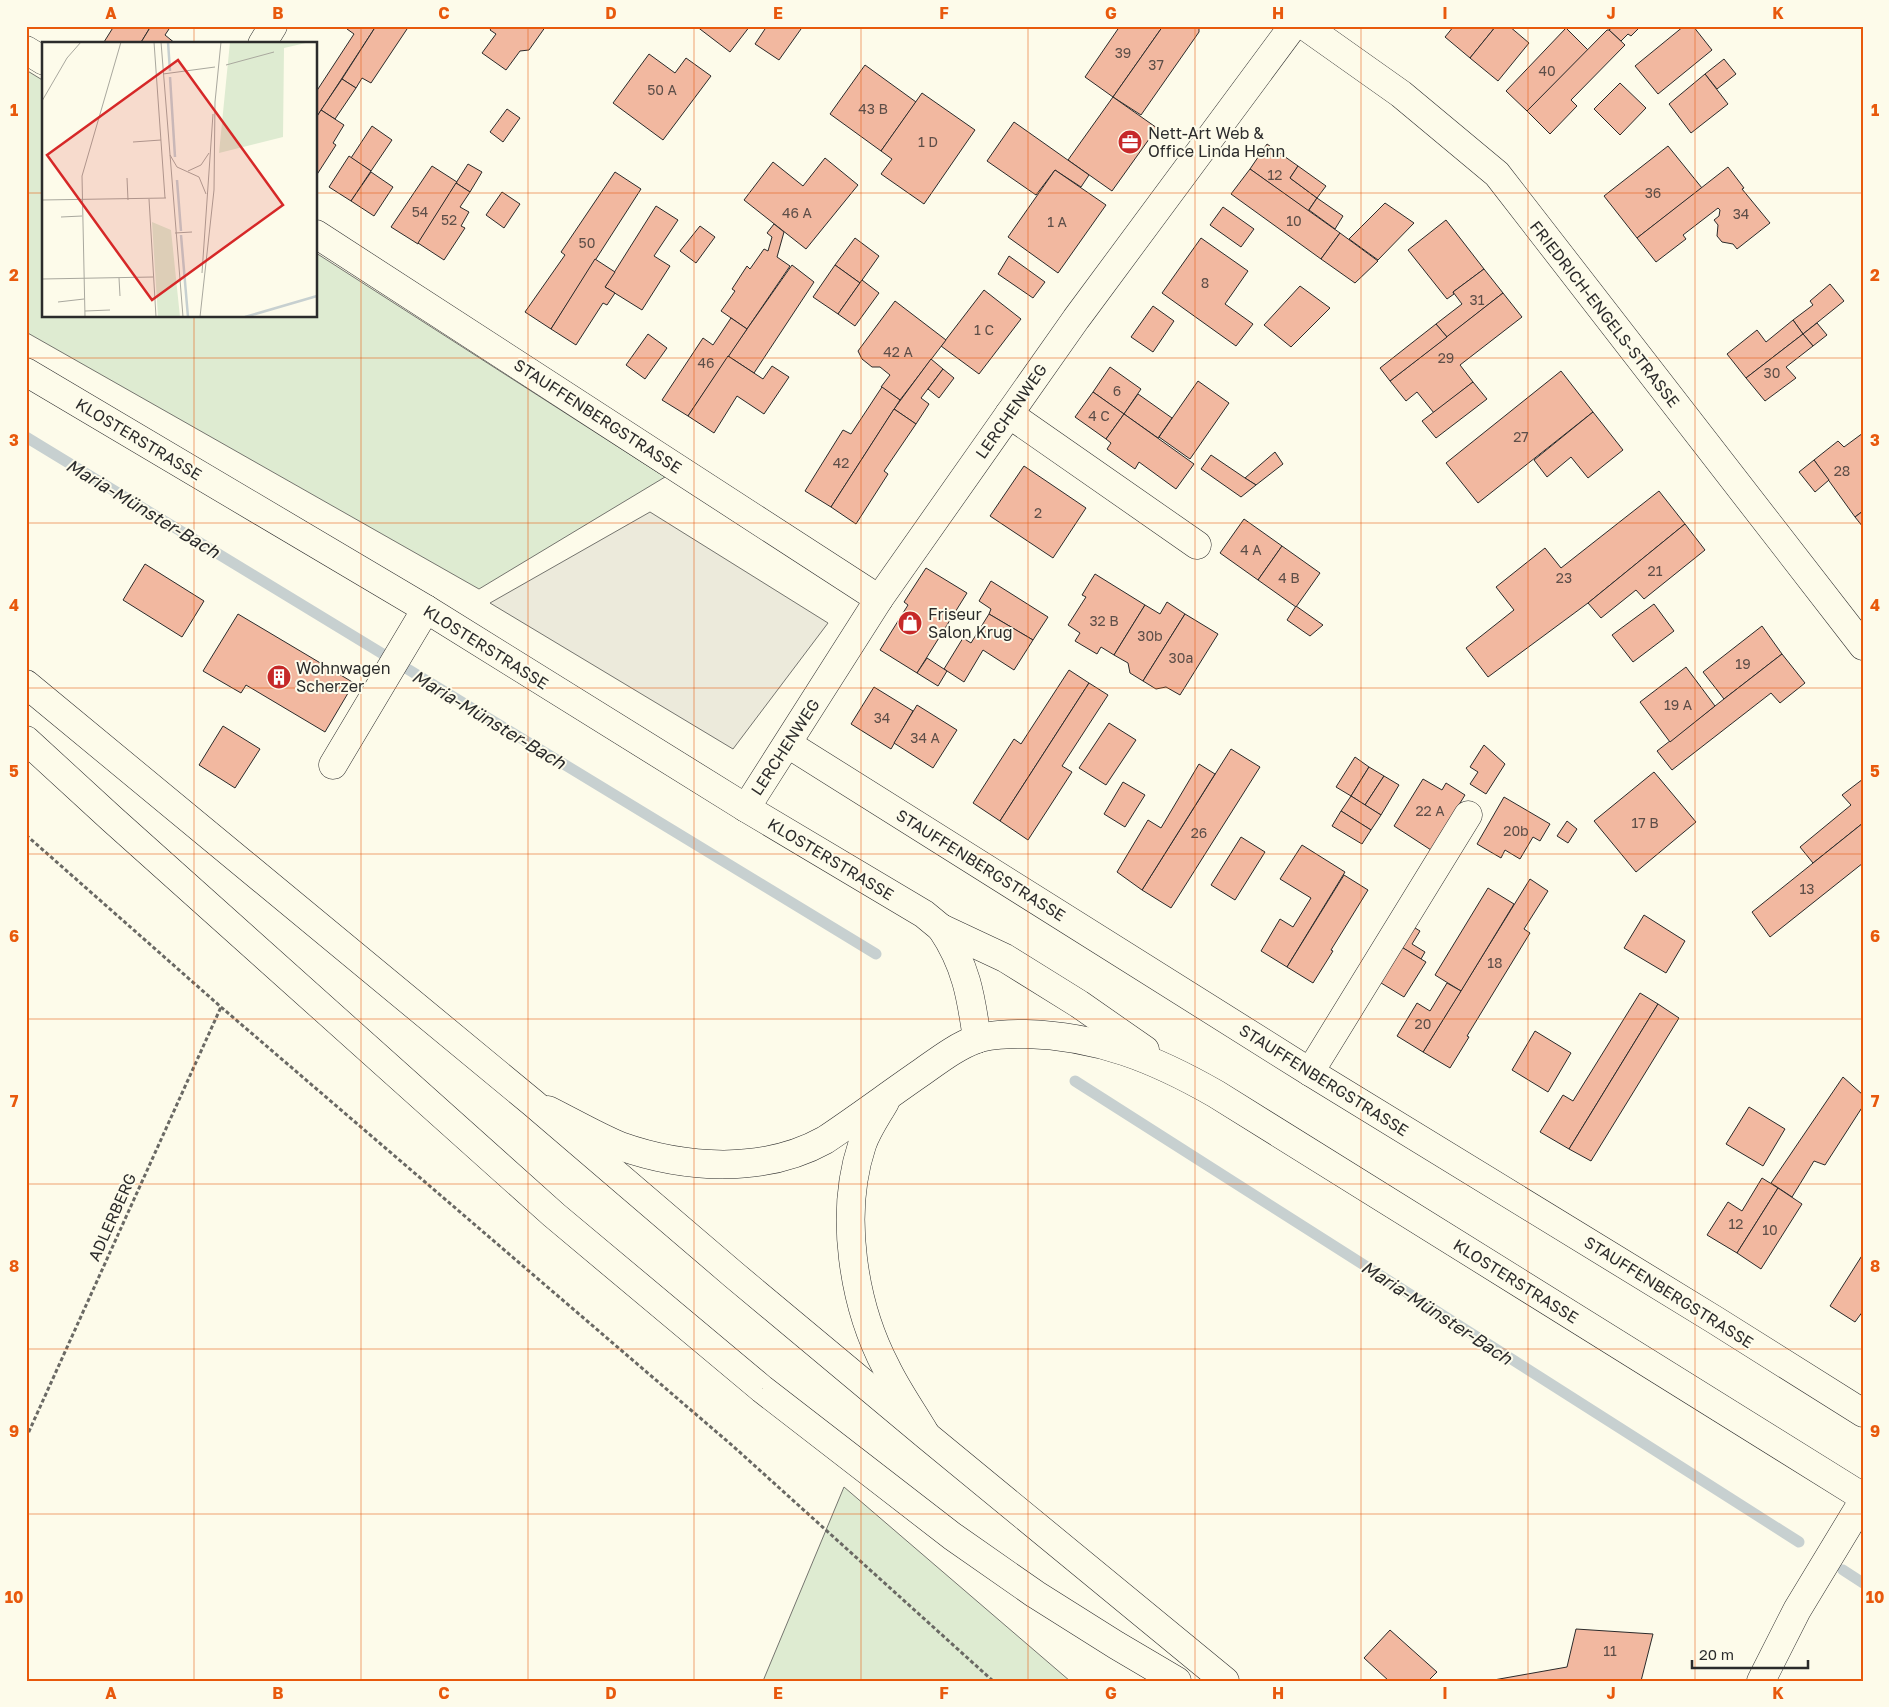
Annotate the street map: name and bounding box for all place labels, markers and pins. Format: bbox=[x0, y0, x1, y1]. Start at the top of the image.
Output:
place label: Nett-Art Web & Office Linda Henn bbox=[1148, 123, 1285, 161]
office icon: Nett-Art Web & Office Linda Henn bbox=[1117, 129, 1143, 155]
place label: Friseur Salon Krug bbox=[928, 604, 1012, 642]
shop icon: Friseur Salon Krug bbox=[897, 610, 923, 636]
place label: Wohnwagen Scherzer bbox=[296, 658, 390, 696]
building icon: Wohnwagen Scherzer bbox=[266, 664, 292, 690]

